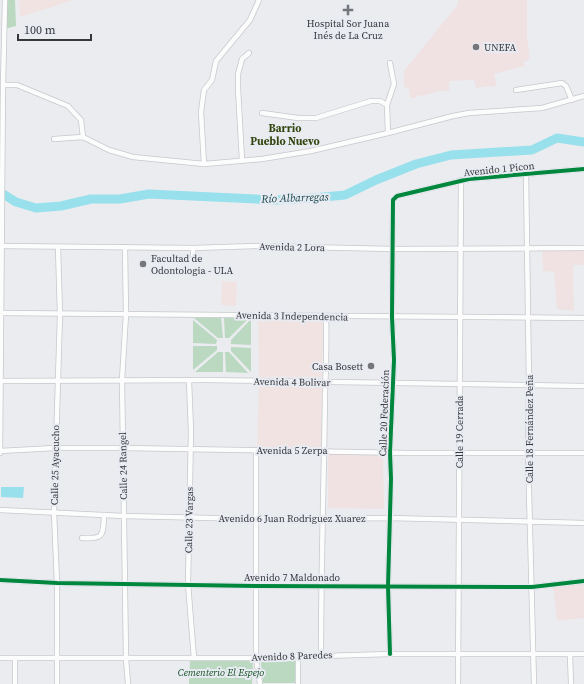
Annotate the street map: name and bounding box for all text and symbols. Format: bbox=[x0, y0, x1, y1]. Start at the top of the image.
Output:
marker: Hospital Sor Juana Inés de La Cruz bbox=[342, 4, 354, 16]
scale bar bbox=[18, 16, 91, 42]
place label: Hospital Sor Juana Inés de La Cruz bbox=[307, 17, 390, 42]
text: 100 m bbox=[24, 22, 56, 38]
place label: UNEFA bbox=[484, 41, 517, 54]
marker: UNEFA bbox=[471, 42, 481, 52]
district label: Barrio Pueblo Nuevo bbox=[250, 121, 320, 149]
street label: Avenido 1 Picon bbox=[463, 159, 535, 179]
water label: Río Albarregas bbox=[260, 189, 329, 207]
street label: Avenida 2 Lora bbox=[259, 240, 326, 254]
place label: Facultad de Odontologia - ULA bbox=[151, 252, 233, 277]
marker: Facultad de Odontologia - ULA bbox=[138, 259, 148, 269]
street label: Avenida 3 Independencia bbox=[236, 309, 349, 323]
place label: Casa Bosett bbox=[312, 360, 364, 373]
marker: Casa Bosett bbox=[366, 361, 376, 371]
street label: Calle 20 Federación bbox=[376, 369, 392, 457]
street label: Calle 18 Fernández Peña bbox=[523, 374, 536, 483]
street label: Avenida 4 Bolivar bbox=[253, 375, 331, 389]
street label: Calle 19 Cerrada bbox=[453, 395, 466, 468]
street label: Calle 25 Ayacucho bbox=[48, 424, 62, 505]
street label: Calle 24 Rangel bbox=[116, 432, 130, 500]
street label: Avenida 5 Zerpa bbox=[256, 444, 328, 457]
street label: Calle 23 Vargas bbox=[182, 487, 196, 553]
street label: Avenido 6 Juan Rodriguez Xuarez bbox=[219, 512, 366, 525]
street label: Avenido 7 Maldonado bbox=[244, 571, 341, 584]
street label: Avenido 8 Paredes bbox=[251, 648, 333, 664]
park label: Cementerio El Espejo bbox=[178, 666, 264, 679]

